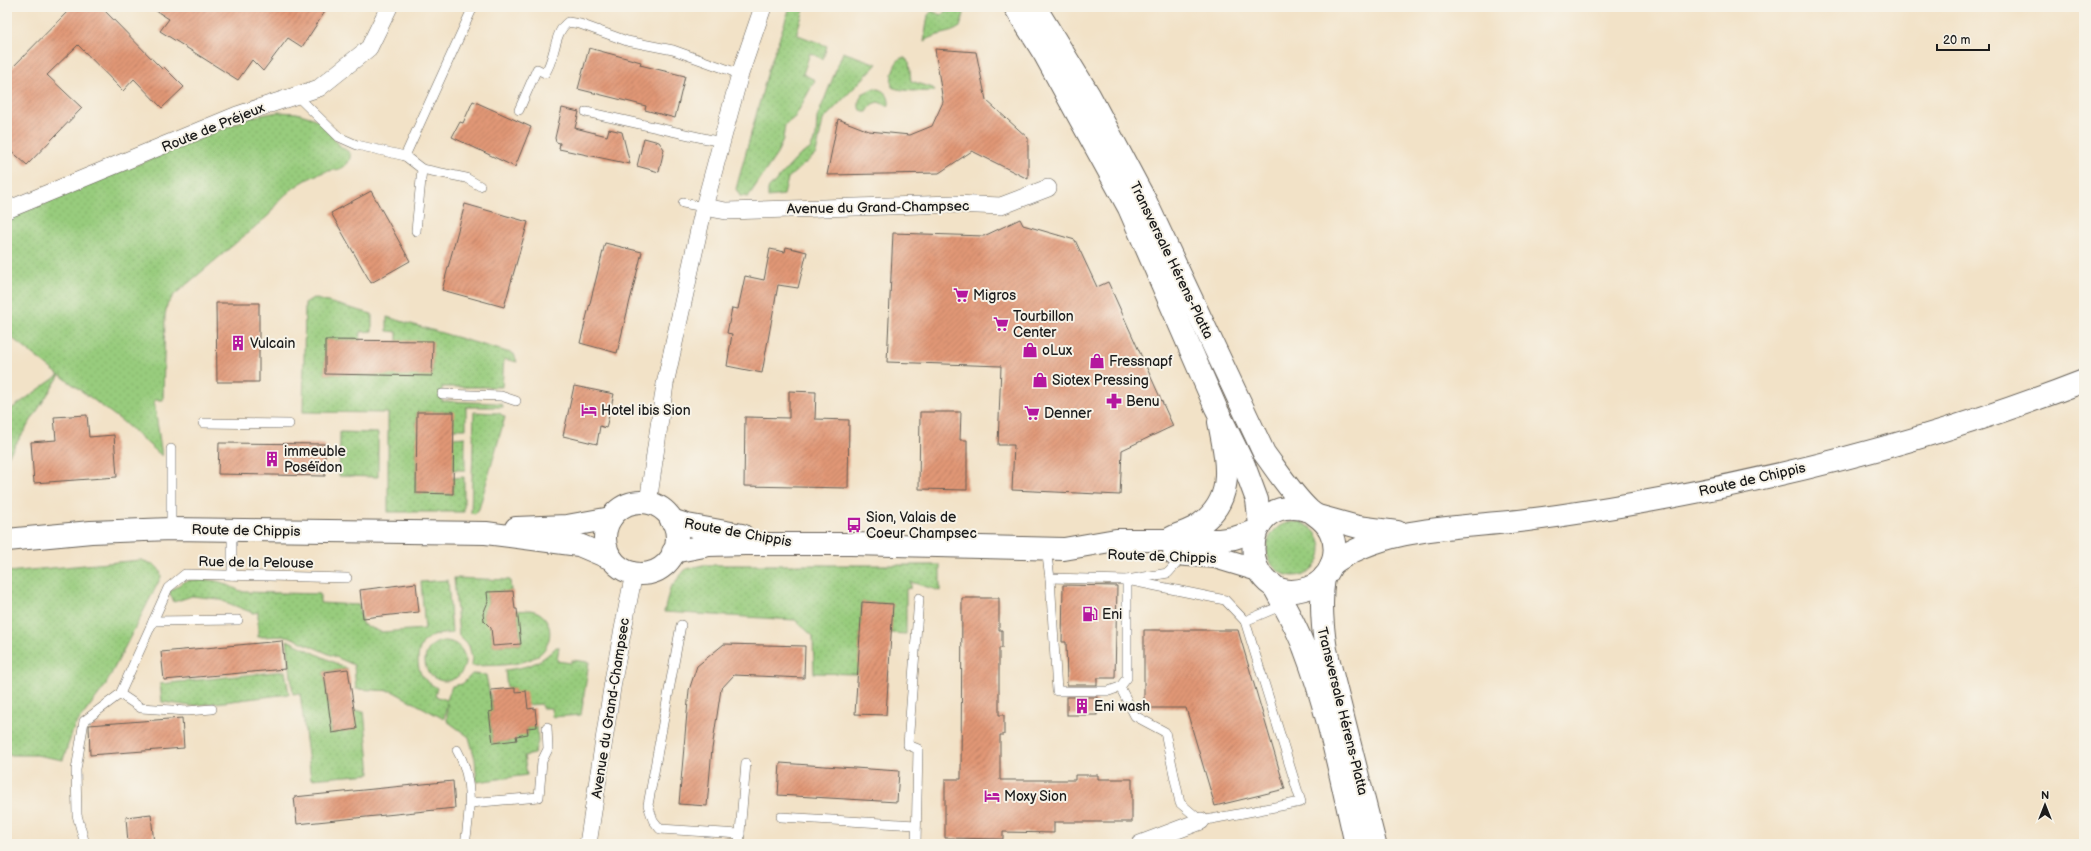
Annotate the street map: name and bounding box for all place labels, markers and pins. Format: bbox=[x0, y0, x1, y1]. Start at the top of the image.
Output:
supermarket icon: Migros bbox=[952, 286, 970, 304]
place label: Migros bbox=[973, 287, 1016, 304]
place label: Tourbillon Center bbox=[1013, 308, 1074, 341]
supermarket icon: Tourbillon Center bbox=[992, 315, 1010, 333]
building icon: Vulcain bbox=[229, 334, 247, 352]
place label: Vulcain bbox=[250, 335, 296, 352]
shop icon: oLux bbox=[1021, 341, 1039, 359]
place label: oLux bbox=[1042, 342, 1073, 359]
shop icon: Fressnapf bbox=[1088, 352, 1106, 370]
place label: Fressnapf bbox=[1109, 353, 1173, 370]
shop icon: Siotex Pressing bbox=[1031, 371, 1049, 389]
place label: Siotex Pressing bbox=[1052, 372, 1149, 389]
pharmacy icon: Benu bbox=[1105, 392, 1123, 410]
place label: Benu bbox=[1126, 393, 1160, 410]
hotel icon: Hotel ibis Sion bbox=[580, 401, 598, 419]
place label: Hotel ibis Sion bbox=[601, 402, 691, 419]
supermarket icon: Denner bbox=[1023, 404, 1041, 422]
place label: Denner bbox=[1044, 405, 1092, 422]
place label: immeuble Poséïdon bbox=[284, 443, 346, 476]
building icon: immeuble Poséïdon bbox=[263, 450, 281, 468]
place label: Sion, Valais de Coeur Champsec bbox=[866, 509, 977, 542]
bus stop icon: Sion, Valais de Coeur Champsec bbox=[845, 516, 863, 534]
fuel station icon: Eni bbox=[1081, 605, 1099, 623]
place label: Eni bbox=[1102, 606, 1122, 623]
building icon: Eni wash bbox=[1073, 697, 1091, 715]
place label: Eni wash bbox=[1094, 698, 1150, 715]
hotel icon: Moxy Sion bbox=[983, 787, 1001, 805]
place label: Moxy Sion bbox=[1004, 788, 1067, 805]

